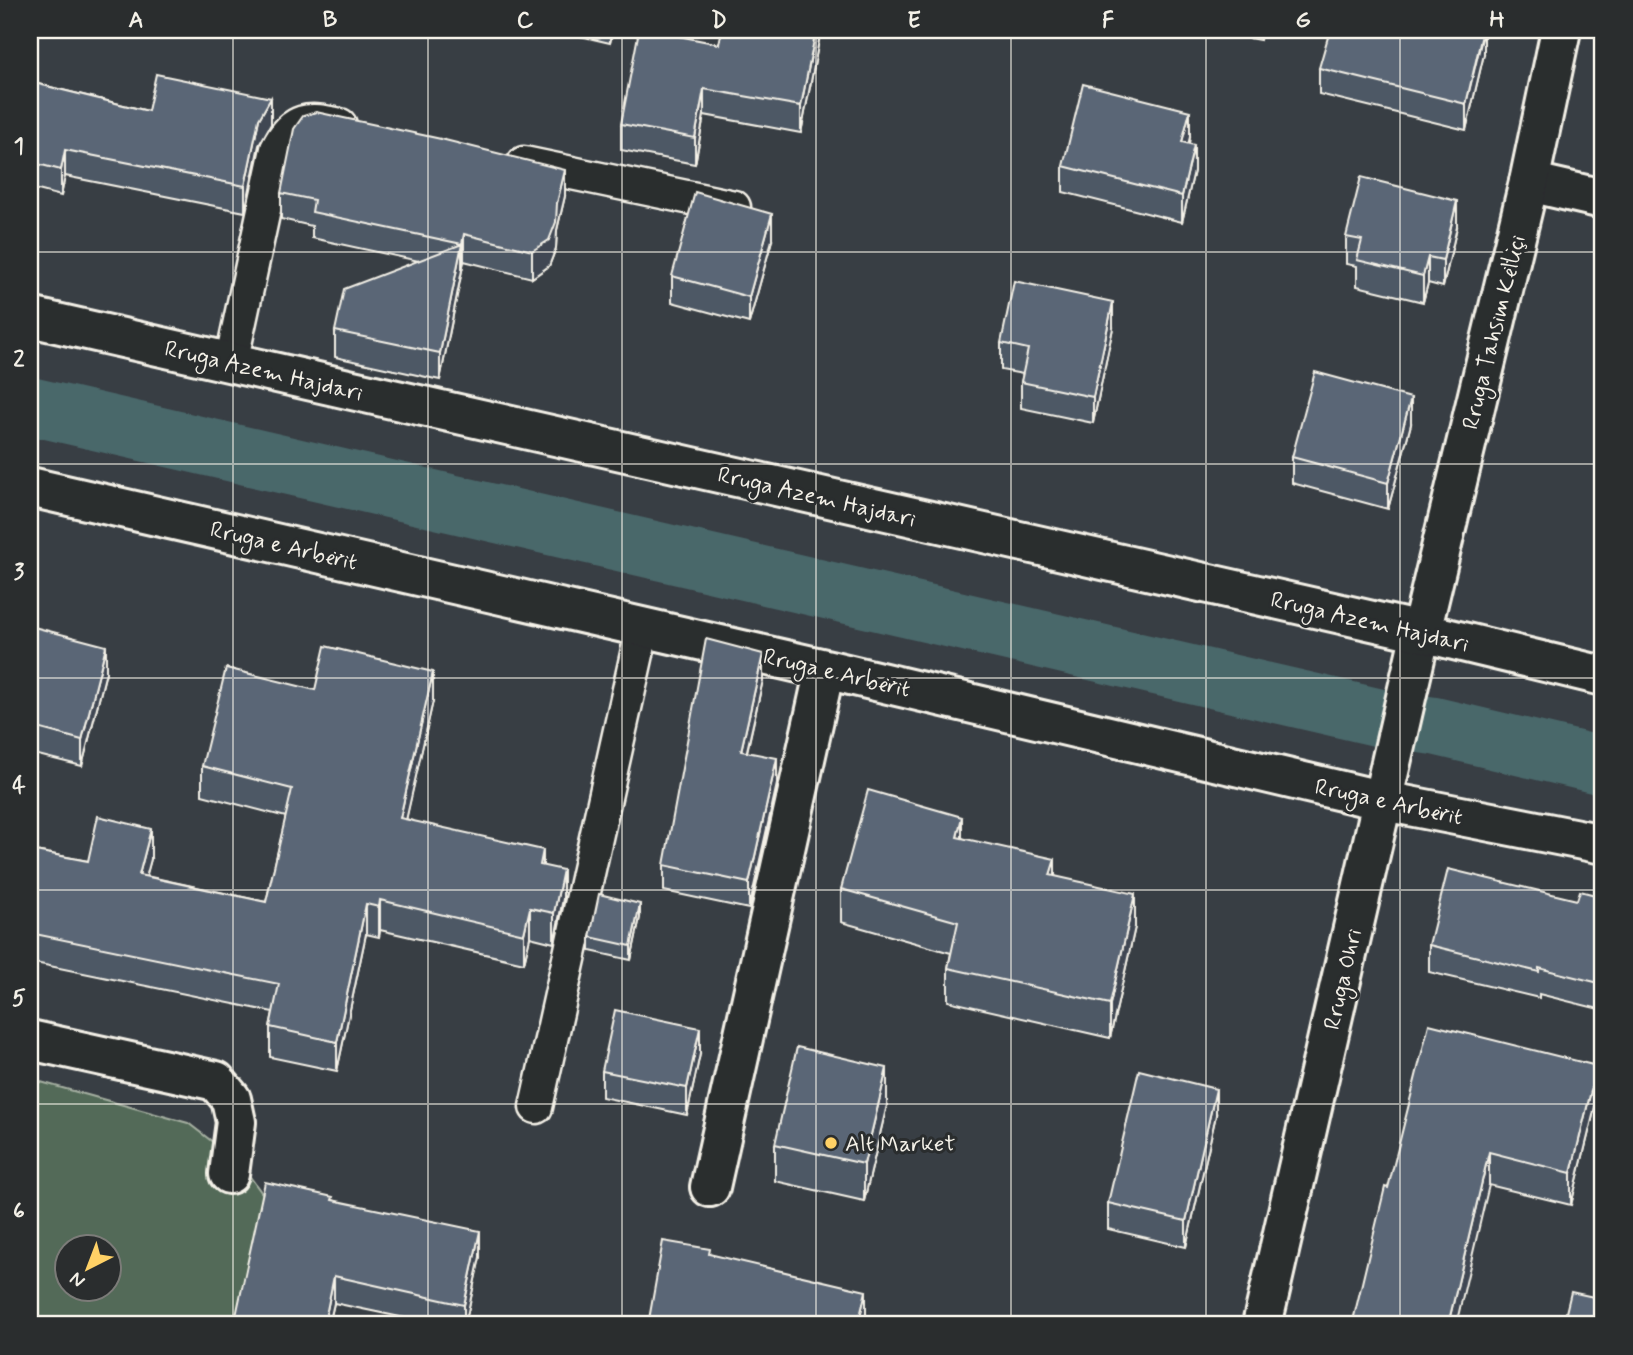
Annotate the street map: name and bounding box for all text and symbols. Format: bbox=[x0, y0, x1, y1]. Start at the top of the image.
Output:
text: A bbox=[128, 6, 144, 36]
text: B bbox=[323, 6, 338, 36]
text: C bbox=[517, 6, 534, 36]
text: D bbox=[711, 6, 727, 36]
text: E bbox=[907, 6, 921, 36]
text: F bbox=[1102, 6, 1114, 36]
text: G bbox=[1295, 6, 1311, 36]
text: H bbox=[1489, 6, 1505, 36]
text: 1 bbox=[14, 132, 24, 162]
street label: Rruga Tahsim Këlliçi bbox=[1456, 232, 1536, 433]
street label: Rruga Azem Hajdari bbox=[161, 335, 366, 411]
text: 2 bbox=[13, 345, 25, 375]
street label: Rruga Azem Hajdari bbox=[714, 461, 919, 537]
street label: Rruga e Arbërit bbox=[206, 515, 360, 580]
text: 3 bbox=[14, 558, 25, 588]
street label: Rruga Azem Hajdari bbox=[1267, 586, 1472, 662]
street label: Rruga e Arbërit bbox=[759, 642, 913, 707]
text: 4 bbox=[12, 771, 26, 801]
street label: Rruga e Arbërit bbox=[1311, 773, 1465, 835]
street label: Rruga Ohri bbox=[1318, 926, 1372, 1033]
text: 5 bbox=[12, 984, 26, 1014]
place label: Alt Market bbox=[845, 1130, 955, 1160]
marker: Alt Market bbox=[823, 1135, 839, 1151]
text: 6 bbox=[13, 1197, 25, 1227]
north arrow bbox=[52, 1232, 122, 1302]
text: N bbox=[65, 1266, 91, 1293]

